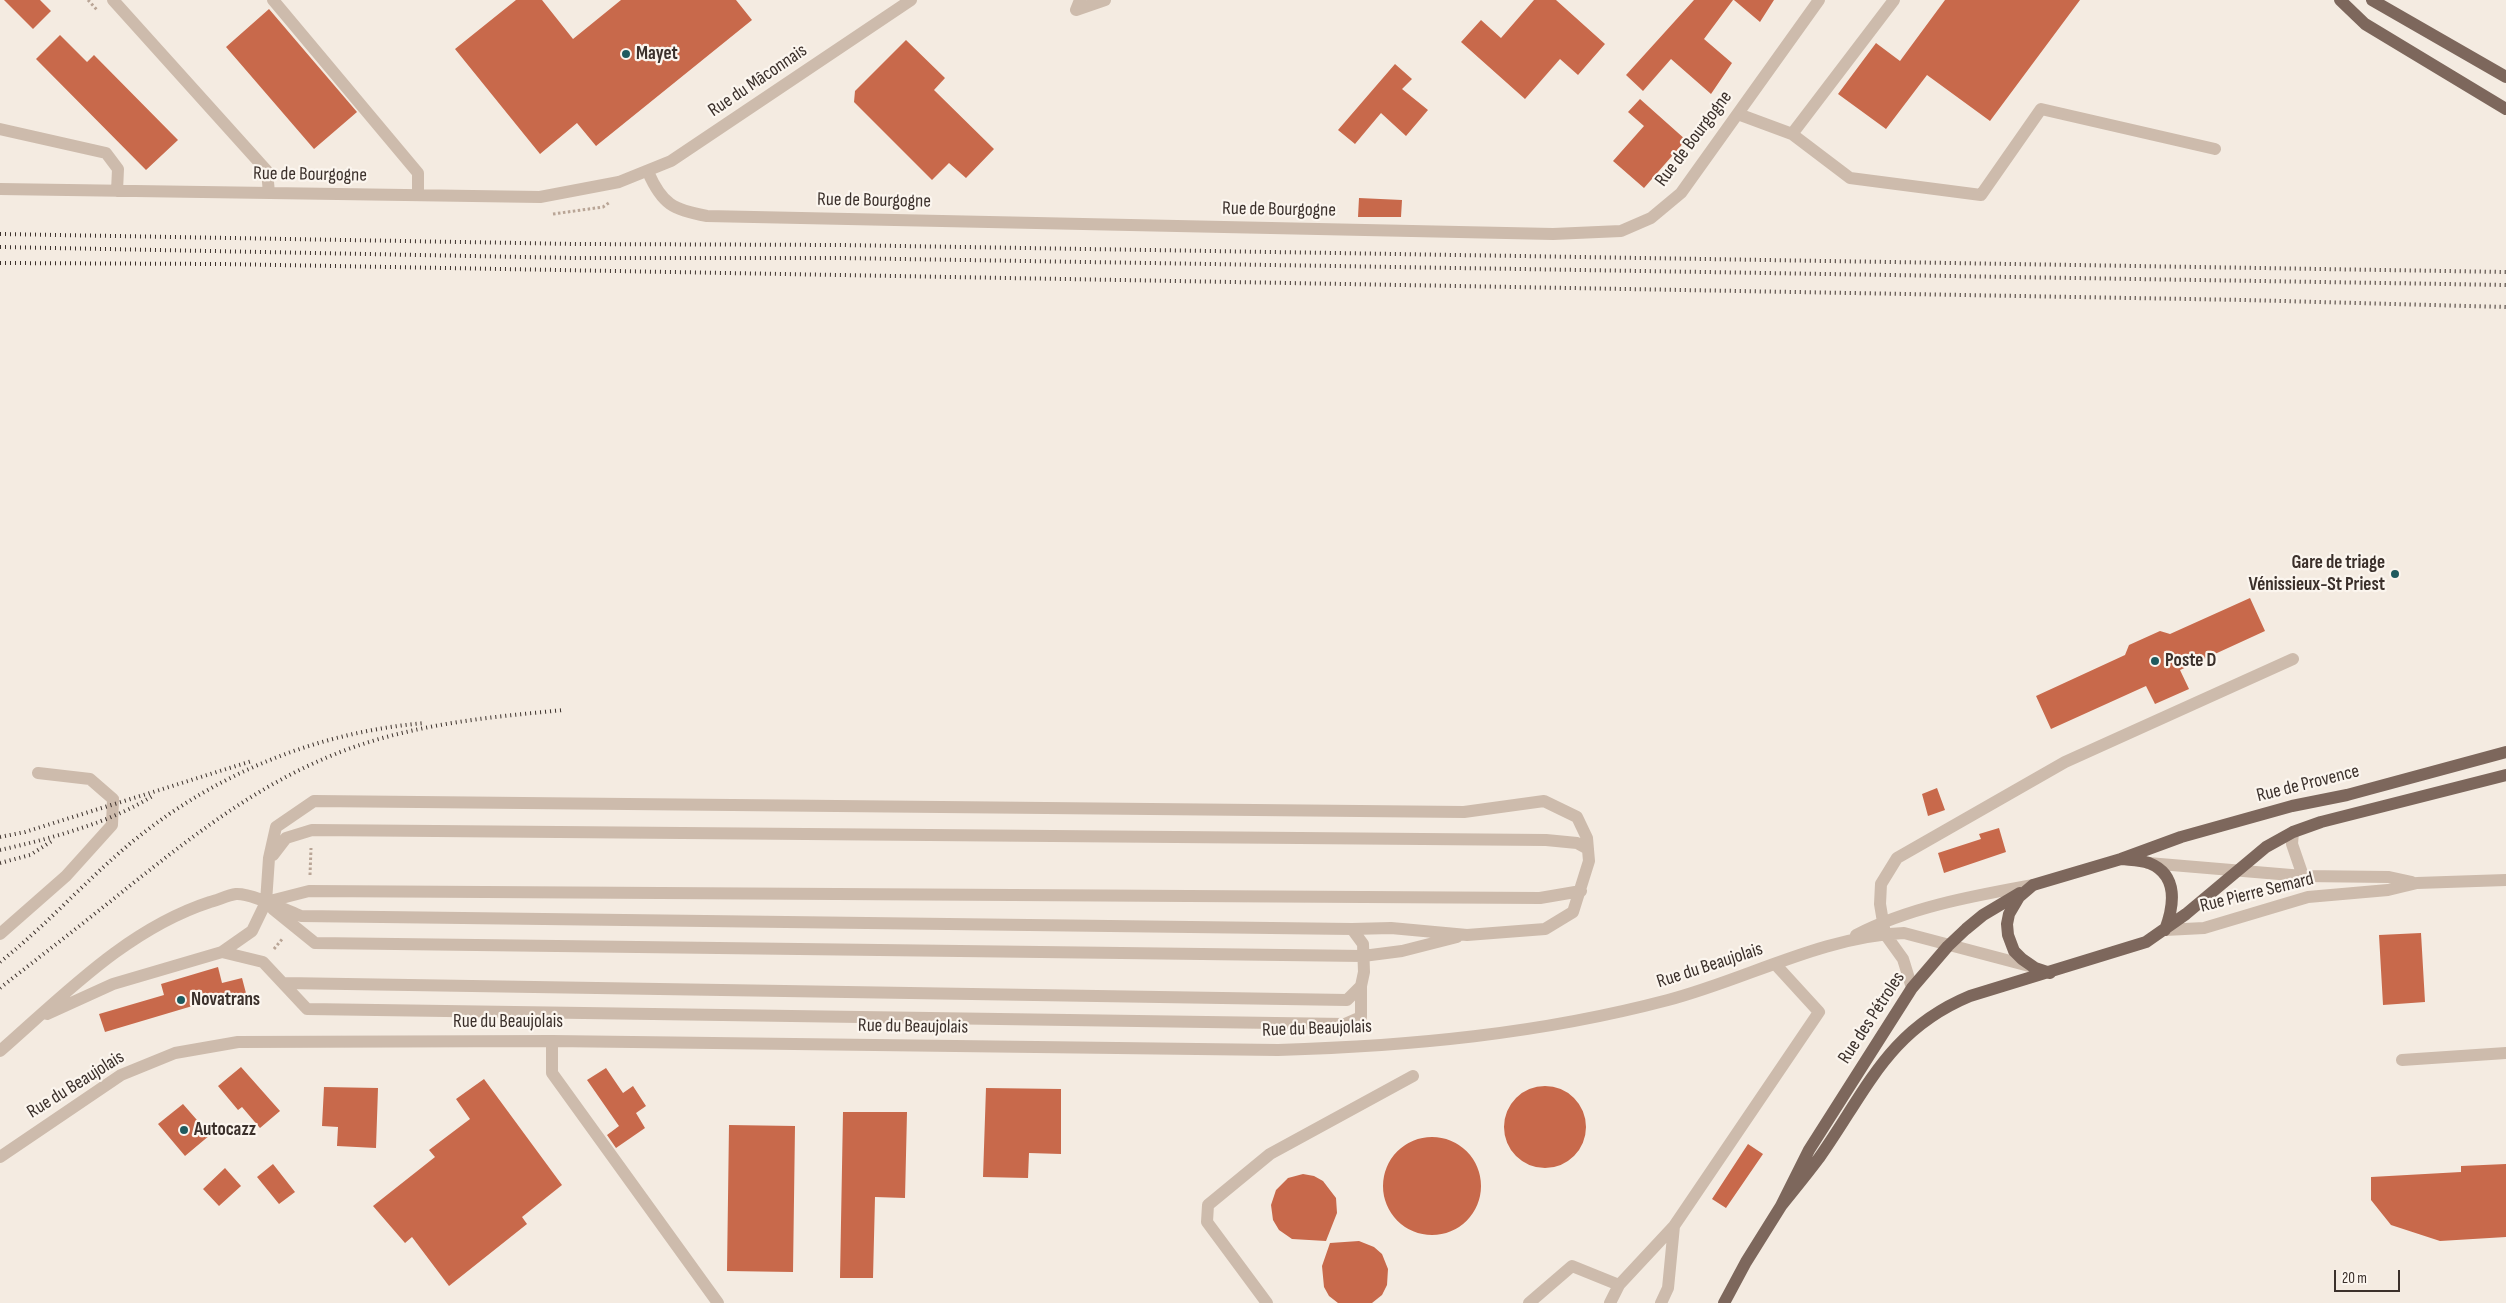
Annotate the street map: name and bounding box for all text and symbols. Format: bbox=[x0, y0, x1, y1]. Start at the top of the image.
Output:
street label: Rue du Mâconnais bbox=[704, 40, 812, 122]
place label: Mayet bbox=[636, 43, 678, 65]
marker: Mayet bbox=[620, 48, 632, 60]
street label: Rue de Bourgogne bbox=[1651, 87, 1737, 191]
street label: Rue de Bourgogne bbox=[253, 163, 367, 187]
street label: Rue de Bourgogne bbox=[817, 189, 931, 213]
street label: Rue de Bourgogne bbox=[1222, 198, 1336, 222]
place label: Gare de triage Vénissieux-St Priest bbox=[2249, 552, 2385, 596]
marker: Gare de triage Vénissieux-St Priest bbox=[2389, 568, 2401, 580]
place label: Poste D bbox=[2165, 650, 2216, 672]
marker: Poste D bbox=[2149, 655, 2161, 667]
street label: Rue de Provence bbox=[2254, 760, 2362, 808]
street label: Rue Pierre Semard bbox=[2198, 868, 2316, 918]
street label: Rue du Beaujolais bbox=[1654, 938, 1766, 994]
street label: Rue des Pétroles bbox=[1834, 968, 1910, 1068]
place label: Novatrans bbox=[191, 989, 260, 1011]
marker: Novatrans bbox=[175, 994, 187, 1006]
street label: Rue du Beaujolais bbox=[453, 1011, 563, 1033]
street label: Rue du Beaujolais bbox=[858, 1015, 968, 1039]
street label: Rue du Beaujolais bbox=[1262, 1016, 1372, 1042]
street label: Rue du Beaujolais bbox=[23, 1046, 129, 1124]
place label: Autocazz bbox=[194, 1119, 256, 1141]
marker: Autocazz bbox=[178, 1124, 190, 1136]
scale bar bbox=[2336, 1260, 2402, 1292]
text: 20 m bbox=[2342, 1269, 2367, 1288]

